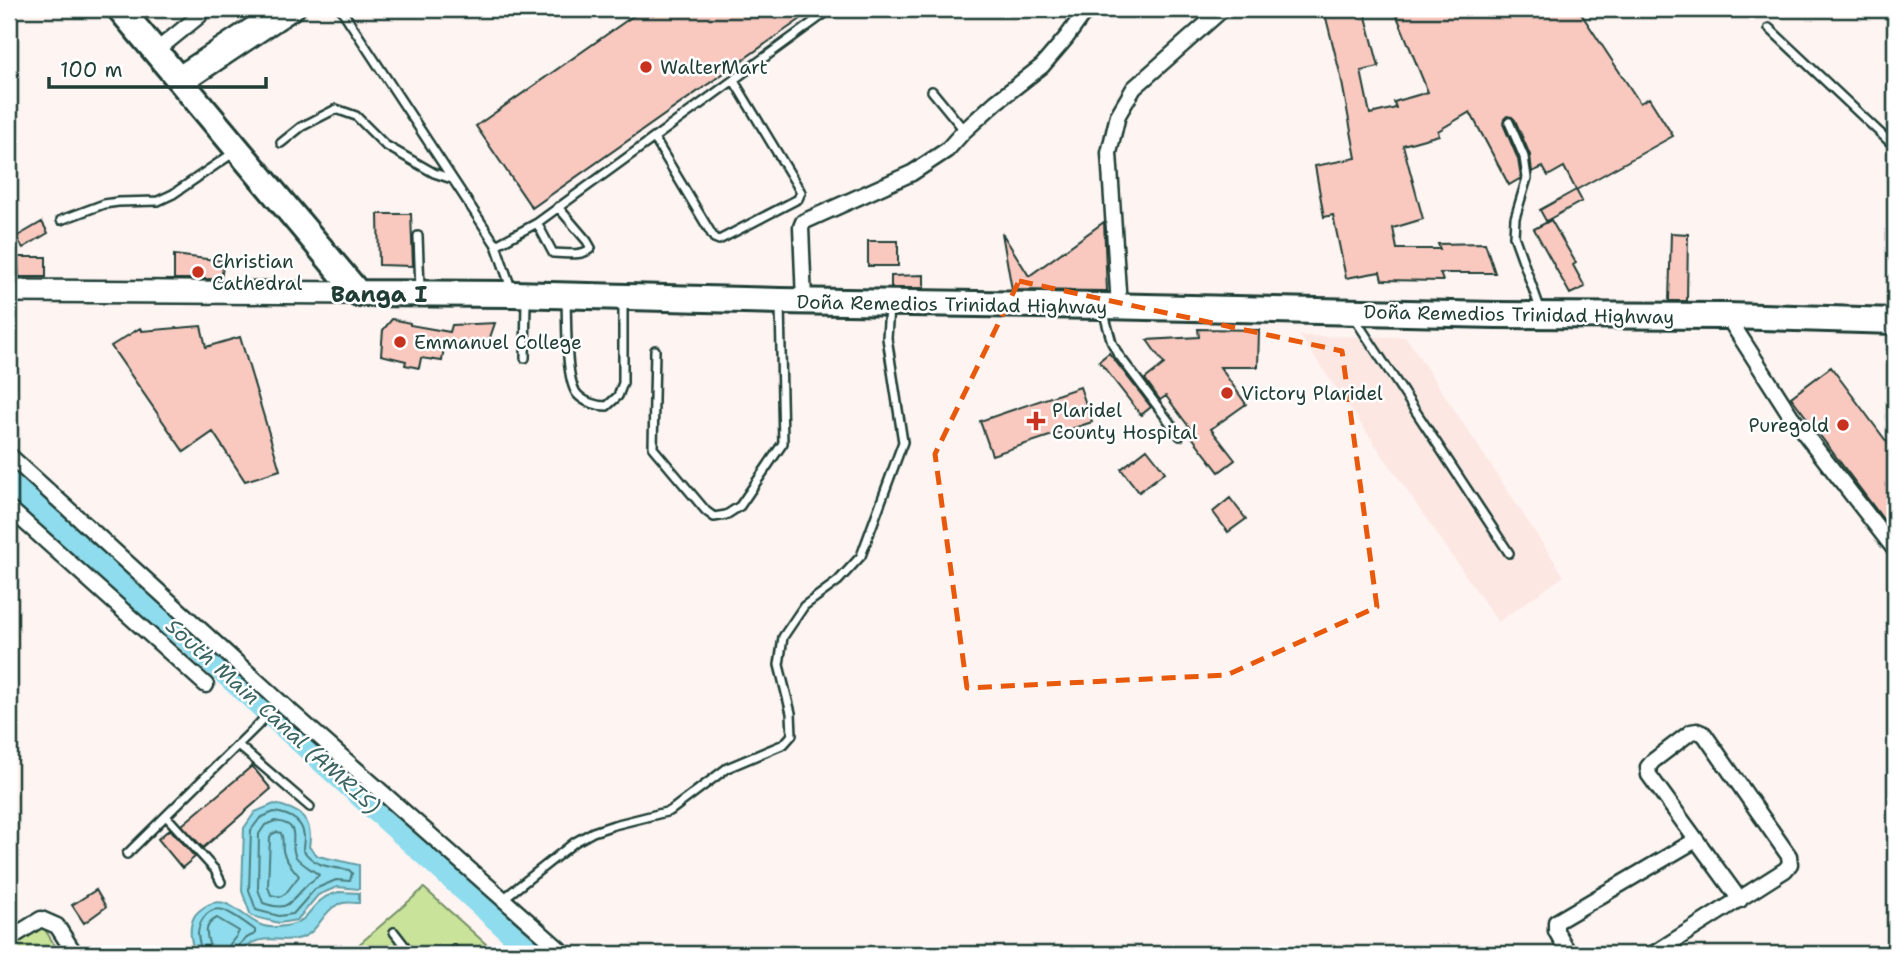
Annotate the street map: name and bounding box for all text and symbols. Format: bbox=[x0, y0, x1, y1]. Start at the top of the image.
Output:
scale bar bbox=[49, 46, 266, 90]
place label: WalterMart bbox=[660, 55, 768, 80]
text: 100 m bbox=[60, 56, 123, 84]
marker: WalterMart bbox=[638, 59, 654, 75]
place label: Christian Cathedral bbox=[212, 249, 302, 296]
marker: Christian Cathedral bbox=[190, 264, 206, 280]
district label: Banga I bbox=[331, 279, 427, 309]
street label: Doña Remedios Trinidad Highway bbox=[797, 289, 1107, 320]
street label: Doña Remedios Trinidad Highway bbox=[1364, 299, 1674, 330]
place label: Emmanuel College bbox=[414, 330, 582, 355]
marker: Emmanuel College bbox=[392, 334, 408, 350]
place label: Victory Plaridel bbox=[1241, 381, 1383, 406]
marker: Victory Plaridel bbox=[1219, 385, 1235, 401]
place label: Plaridel County Hospital bbox=[1052, 398, 1198, 445]
marker: Plaridel County Hospital bbox=[1026, 411, 1046, 431]
place label: Puregold bbox=[1749, 413, 1829, 438]
marker: Puregold bbox=[1835, 417, 1851, 433]
water label: South Main Canal (AMRIS) bbox=[160, 612, 386, 820]

